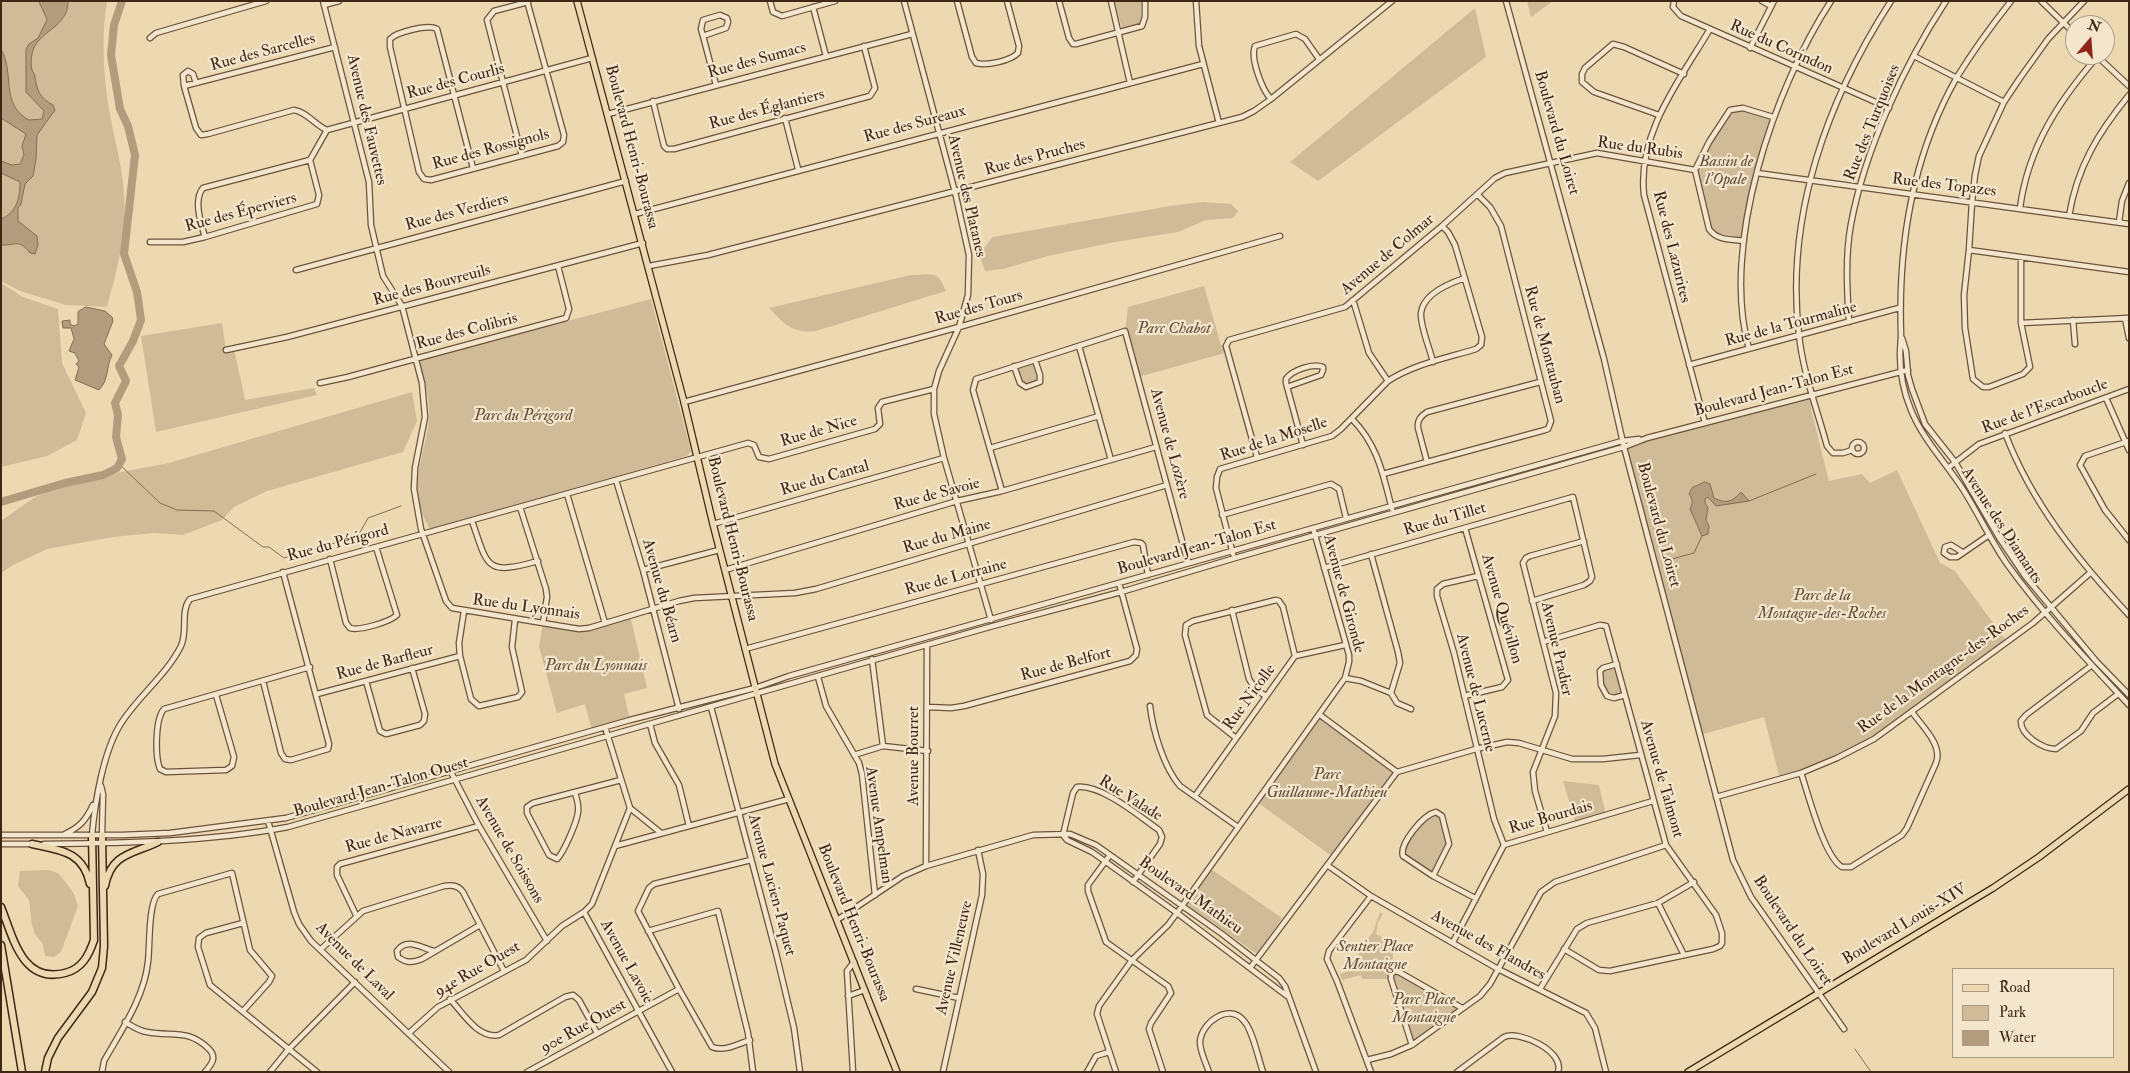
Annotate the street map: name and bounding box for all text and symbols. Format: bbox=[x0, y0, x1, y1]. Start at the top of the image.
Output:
north arrow bbox=[2065, 15, 2115, 65]
text: N bbox=[2086, 16, 2103, 36]
street label: Rue du Corindon bbox=[1726, 17, 1836, 79]
street label: Rue des Sarcelles bbox=[208, 30, 318, 76]
street label: Rue des Sumacs bbox=[706, 39, 808, 83]
street label: Avenue des Fauvettes bbox=[342, 53, 390, 187]
street label: Rue des Courlis bbox=[405, 60, 507, 104]
street label: Rue des Turquoises bbox=[1841, 62, 1905, 184]
street label: Boulevard Henri-Bourassa bbox=[600, 63, 662, 231]
street label: Boulevard du Loiret bbox=[1529, 69, 1583, 197]
street label: Rue des Églantiers bbox=[707, 85, 827, 135]
street label: Rue des Sureaux bbox=[862, 102, 968, 148]
street label: Rue des Rossignols bbox=[430, 125, 552, 175]
street label: Avenue des Platanes bbox=[943, 133, 989, 259]
street label: Rue du Rubis bbox=[1596, 133, 1684, 165]
street label: Rue des Pruches bbox=[983, 135, 1087, 181]
park label: Bassin de l'Opale bbox=[1699, 153, 1753, 191]
street label: Rue des Topazes bbox=[1891, 170, 1997, 202]
street label: Rue des Éperviers bbox=[183, 189, 299, 237]
street label: Rue des Lazurites bbox=[1648, 189, 1694, 305]
street label: Rue des Verdiers bbox=[403, 190, 511, 236]
street label: Avenue de Colmar bbox=[1337, 210, 1439, 300]
street label: Rue des Bouvreuils bbox=[371, 261, 493, 311]
street label: Rue de Montauban bbox=[1519, 284, 1569, 406]
street label: Rue des Tours bbox=[933, 286, 1025, 330]
street label: Rue de la Tourmaline bbox=[1723, 298, 1859, 352]
street label: Rue des Colibris bbox=[414, 309, 520, 355]
park label: Parc Chabot bbox=[1137, 320, 1211, 340]
street label: Boulevard Jean-Talon Est bbox=[1692, 360, 1856, 422]
street label: Rue de l'Escarboucle bbox=[1979, 375, 2111, 439]
street label: Avenue de Lozère bbox=[1145, 386, 1193, 502]
park label: Parc du Périgord bbox=[474, 407, 572, 427]
street label: Rue de Nice bbox=[778, 412, 860, 452]
street label: Rue de la Moselle bbox=[1218, 414, 1330, 466]
street label: Boulevard Henri-Bourassa bbox=[702, 455, 762, 623]
street label: Rue du Cantal bbox=[778, 457, 872, 501]
street label: Boulevard du Loiret bbox=[1632, 460, 1684, 590]
street label: Avenue des Diamants bbox=[1956, 464, 2046, 588]
street label: Rue de Savoie bbox=[892, 474, 982, 516]
street label: Rue du Tillet bbox=[1401, 499, 1489, 541]
street label: Rue du Maine bbox=[901, 515, 993, 559]
street label: Boulevard Jean-Talon Est bbox=[1115, 516, 1279, 580]
street label: Rue du Périgord bbox=[285, 521, 391, 567]
street label: Avenue de Gironde bbox=[1318, 533, 1368, 655]
street label: Avenue du Béarn bbox=[637, 537, 685, 645]
street label: Avenue Quévillon bbox=[1476, 552, 1526, 666]
street label: Rue de Lorraine bbox=[903, 555, 1009, 601]
park label: Parc de la Montagne-des-Roches bbox=[1758, 587, 1886, 625]
street label: Rue du Lyonnais bbox=[471, 591, 581, 625]
street label: Avenue Pradier bbox=[1536, 600, 1576, 698]
street label: Rue de la Montagne-des-Roches bbox=[1855, 601, 2033, 739]
street label: Avenue de Lucerne bbox=[1451, 632, 1499, 754]
street label: Rue de Barfleur bbox=[334, 641, 436, 685]
street label: Rue de Belfort bbox=[1019, 644, 1113, 686]
park label: Parc du Lyonnais bbox=[545, 657, 647, 677]
street label: Rue Nicolle bbox=[1220, 661, 1280, 735]
street label: Avenue Bourret bbox=[905, 706, 925, 806]
street label: Avenue de Talmont bbox=[1635, 718, 1687, 840]
street label: Boulevard Jean-Talon Ouest bbox=[291, 754, 471, 822]
street label: Avenue Ampelman bbox=[860, 765, 896, 885]
park label: Parc Guillaume-Mathieu bbox=[1267, 766, 1387, 804]
street label: Rue Valade bbox=[1095, 772, 1165, 826]
street label: Avenue de Soissons bbox=[470, 793, 548, 907]
street label: Rue Bourdais bbox=[1507, 797, 1595, 839]
street label: Avenue Lucien-Paquet bbox=[743, 812, 799, 958]
street label: Rue de Navarre bbox=[343, 814, 445, 858]
street label: Boulevard Henri-Bourassa bbox=[812, 841, 894, 1005]
street label: Boulevard Mathieu bbox=[1134, 853, 1246, 939]
street label: Boulevard du Loiret bbox=[1748, 872, 1836, 990]
street label: Boulevard Louis-XIV bbox=[1839, 880, 1971, 970]
street label: Avenue Villeneuve bbox=[933, 899, 977, 1017]
street label: Avenue des Flandres bbox=[1427, 907, 1549, 985]
street label: Avenue Lavoie bbox=[595, 917, 657, 1007]
street label: Avenue de Laval bbox=[311, 919, 397, 1005]
street label: 94e Rue Ouest bbox=[432, 938, 524, 1002]
park label: Sentier Place Montaigne bbox=[1337, 938, 1413, 976]
legend bbox=[1952, 968, 2115, 1058]
text: Road bbox=[1999, 978, 2030, 997]
park label: Parc Place Montaigne bbox=[1392, 991, 1456, 1029]
street label: 90e Rue Ouest bbox=[538, 996, 630, 1058]
text: Park bbox=[1999, 1003, 2026, 1022]
text: Water bbox=[1999, 1028, 2036, 1047]

